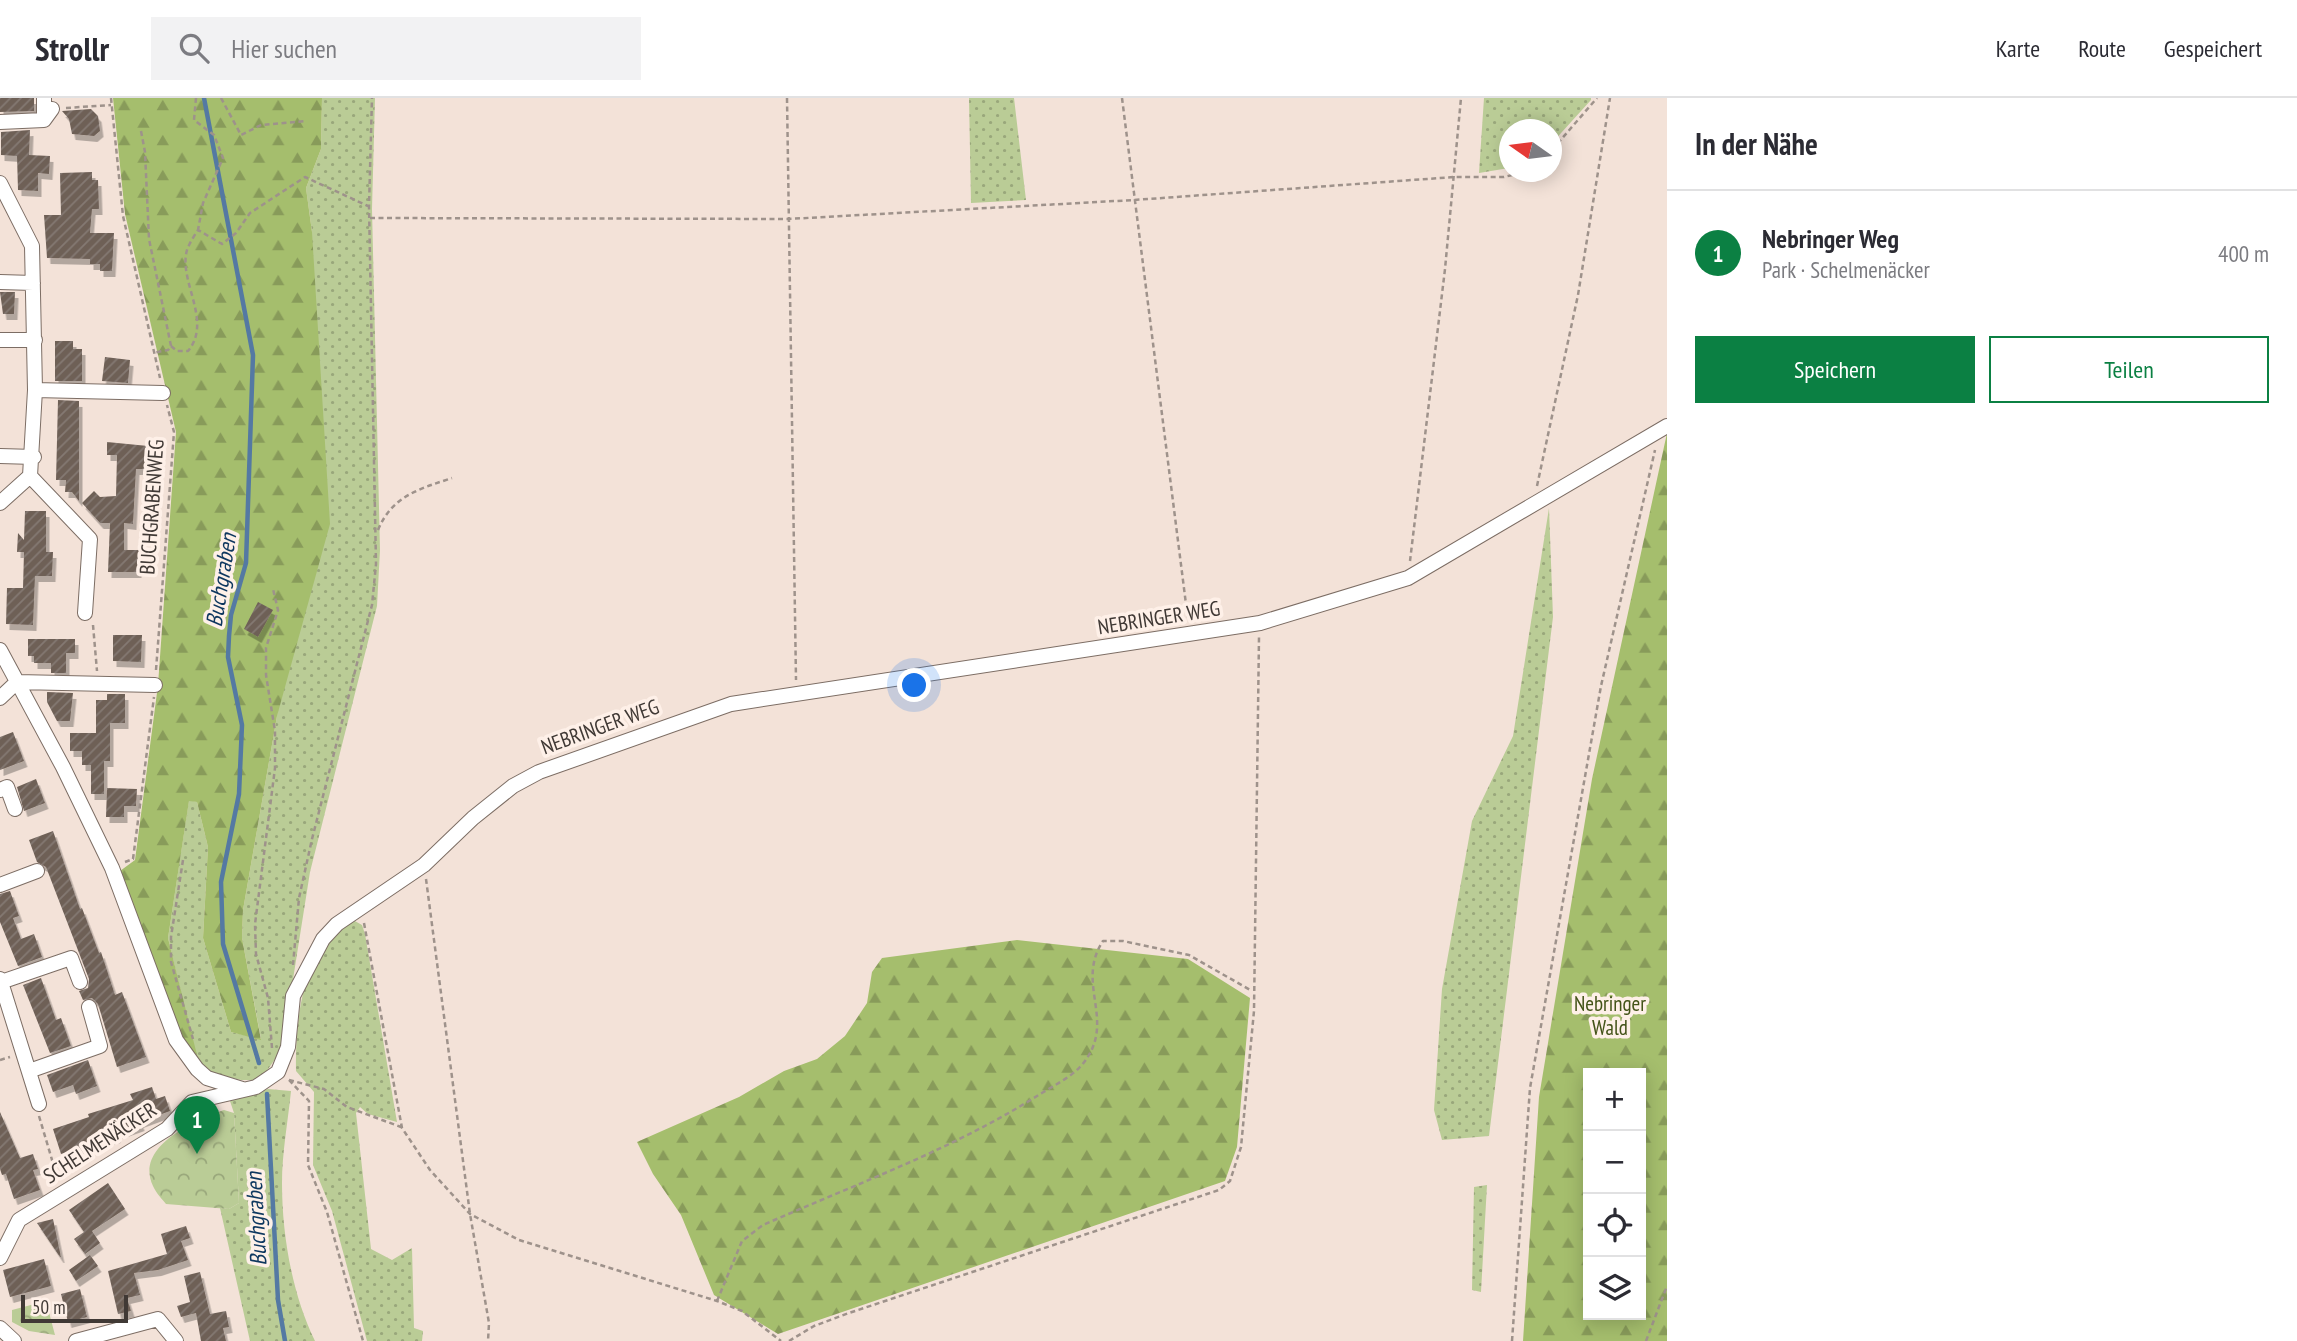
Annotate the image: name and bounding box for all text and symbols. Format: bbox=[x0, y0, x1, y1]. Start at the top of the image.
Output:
search box bbox=[151, 17, 641, 80]
text: Strollr bbox=[35, 27, 109, 70]
icon: search bbox=[175, 29, 213, 67]
text: Hier suchen bbox=[231, 32, 337, 65]
text: Karte bbox=[1996, 33, 2040, 64]
text: Route bbox=[2078, 33, 2126, 64]
text: Gespeichert bbox=[2164, 33, 2262, 64]
north arrow bbox=[1499, 119, 1562, 182]
text: In der Nähe bbox=[1695, 124, 1818, 163]
text: Nebringer Weg bbox=[1762, 222, 1899, 255]
text: 1 bbox=[1713, 239, 1724, 268]
text: 400 m bbox=[2218, 239, 2269, 268]
text: Park · Schelmenäcker bbox=[1762, 255, 1930, 284]
button: Speichern bbox=[1695, 336, 1975, 403]
button: Teilen bbox=[1989, 336, 2269, 403]
street label: BUCHGRABENWEG bbox=[133, 439, 170, 575]
water label: Buchgraben bbox=[199, 529, 242, 629]
street label: NEBRINGER WEG bbox=[1096, 595, 1222, 640]
your location bbox=[897, 668, 931, 702]
street label: NEBRINGER WEG bbox=[537, 693, 662, 760]
park label: Nebringer Wald bbox=[1574, 990, 1646, 1041]
map controls bbox=[1583, 1068, 1646, 1320]
button: + bbox=[1583, 1068, 1646, 1131]
street label: SCHELMENÄCKER bbox=[38, 1096, 162, 1189]
pin: 1 bbox=[174, 1096, 220, 1154]
button: − bbox=[1583, 1131, 1646, 1194]
water label: Buchgraben bbox=[238, 1169, 272, 1267]
button: locate bbox=[1583, 1194, 1646, 1257]
button: layers bbox=[1583, 1257, 1646, 1320]
scale bar bbox=[21, 1292, 128, 1324]
text: 50 m bbox=[32, 1295, 66, 1319]

